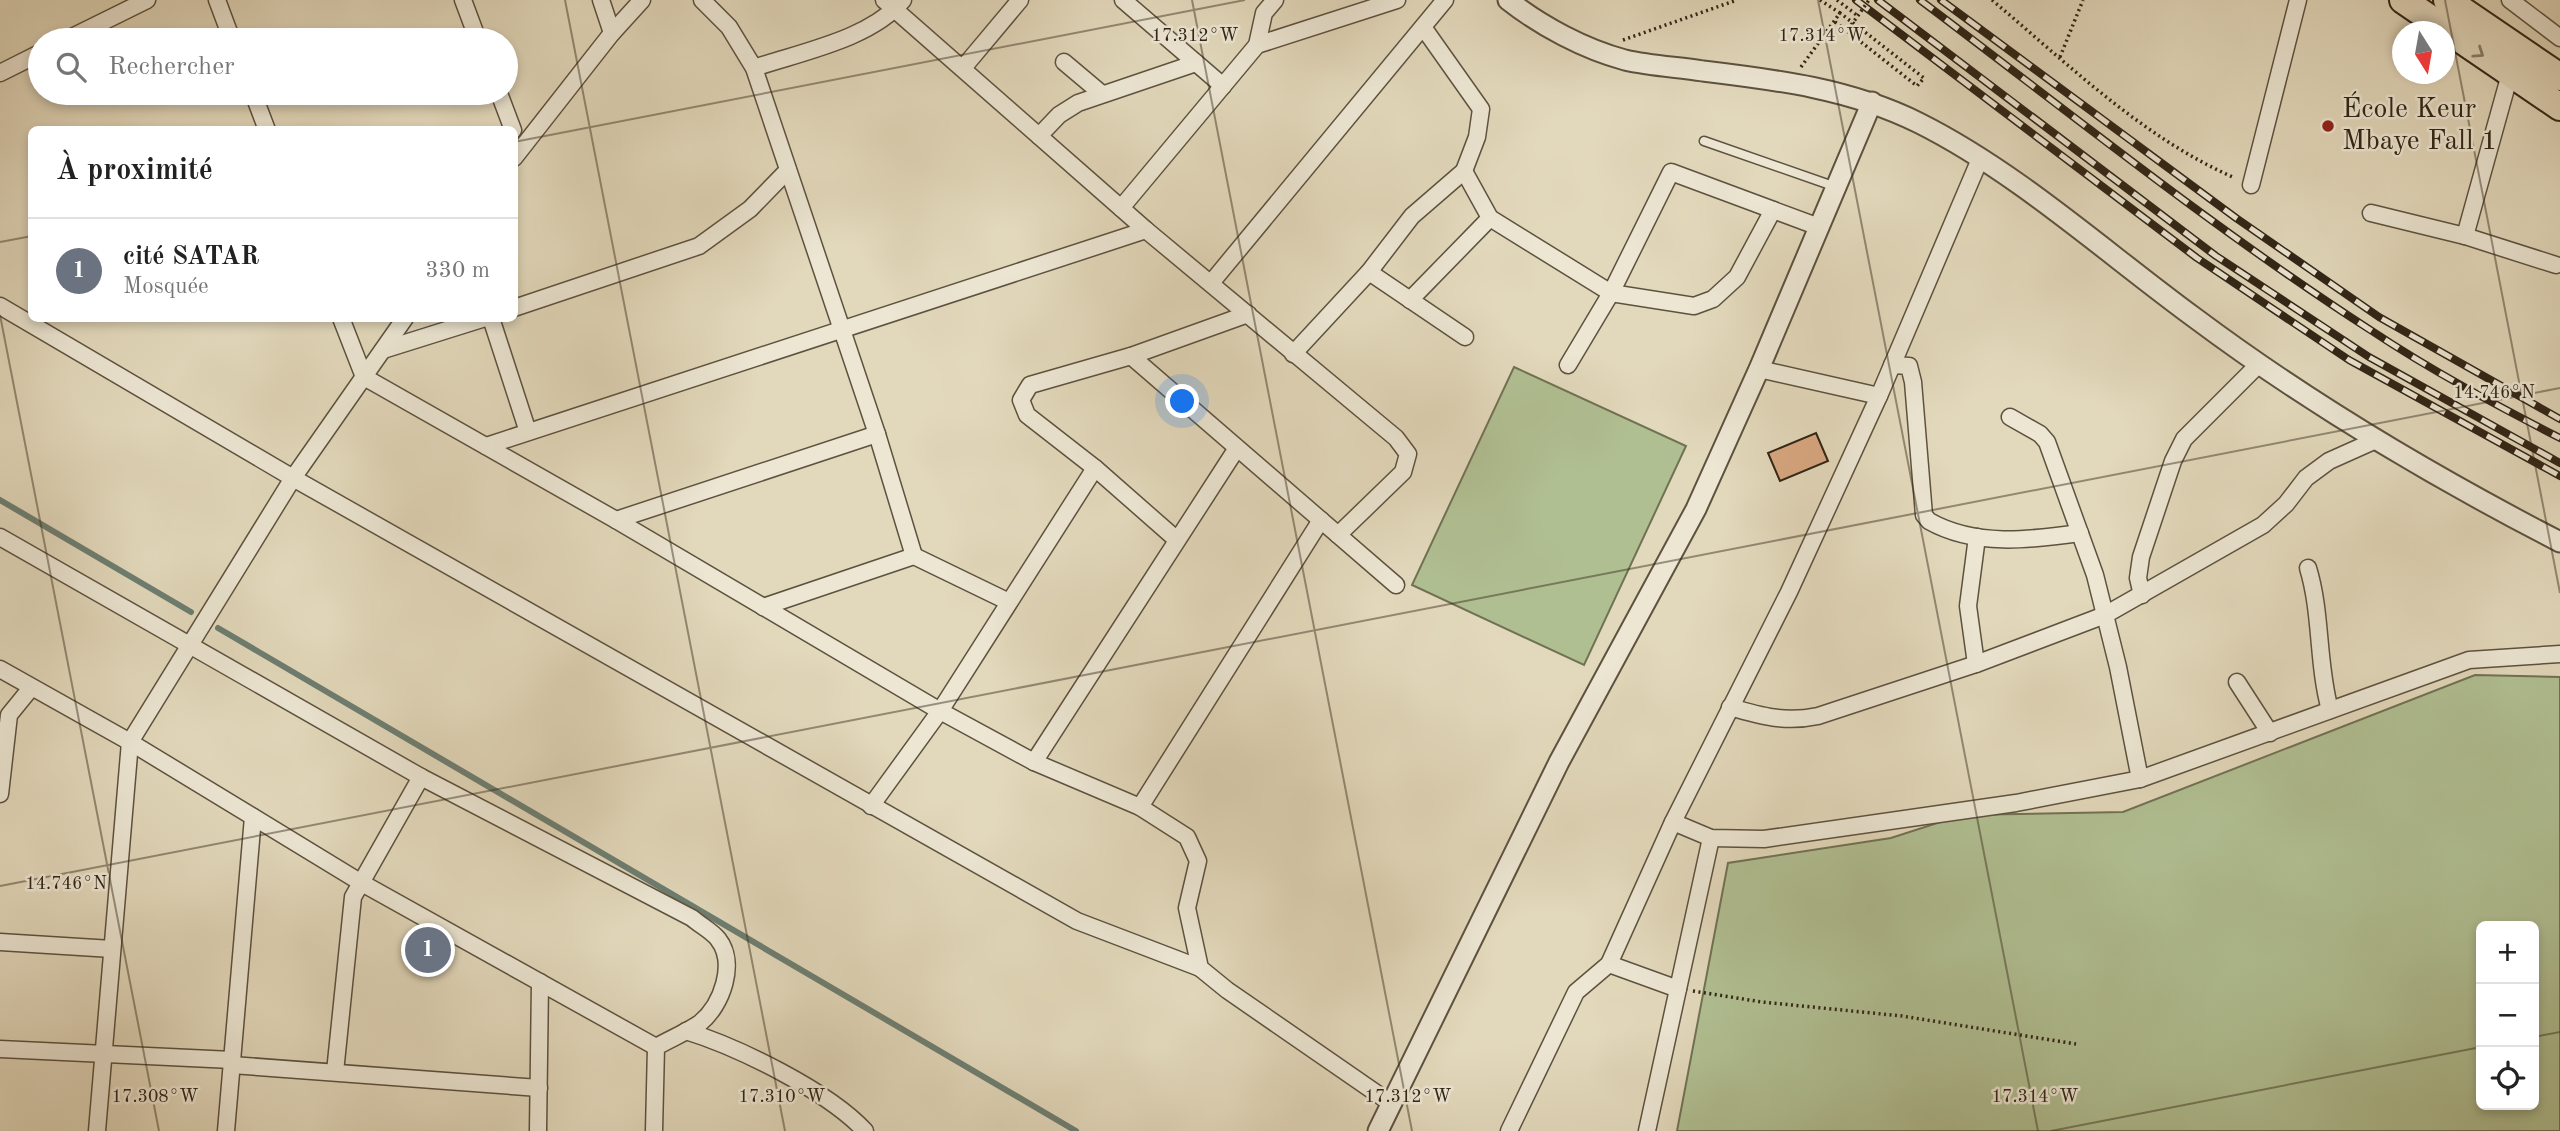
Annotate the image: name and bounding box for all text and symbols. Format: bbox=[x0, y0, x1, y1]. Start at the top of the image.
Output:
north arrow bbox=[2392, 21, 2455, 84]
text: 17.312°W bbox=[1152, 27, 1238, 45]
text: 17.314°W bbox=[1779, 27, 1865, 45]
search box bbox=[28, 28, 518, 105]
one-way arrow bbox=[2471, 45, 2484, 57]
icon: search bbox=[52, 48, 90, 86]
text: Rechercher bbox=[108, 54, 235, 80]
place label: École Keur Mbaye Fall 1 bbox=[2342, 91, 2498, 156]
marker: École Keur Mbaye Fall 1 bbox=[2320, 118, 2336, 134]
text: À proximité bbox=[56, 156, 213, 186]
text: cité SATAR bbox=[123, 244, 259, 270]
text: 1 bbox=[72, 259, 86, 282]
text: 330 m bbox=[425, 259, 490, 282]
text: Mosquée bbox=[123, 275, 209, 298]
your location bbox=[1165, 384, 1199, 418]
text: 14.746°N bbox=[2453, 384, 2535, 402]
text: 14.746°N bbox=[25, 875, 107, 893]
map controls bbox=[2476, 921, 2539, 1110]
button: + bbox=[2476, 921, 2539, 984]
pin: 1 bbox=[405, 924, 451, 976]
button: − bbox=[2476, 984, 2539, 1047]
button: locate bbox=[2476, 1047, 2539, 1110]
text: 17.308°W bbox=[112, 1088, 198, 1106]
text: 17.310°W bbox=[739, 1088, 825, 1106]
text: 17.312°W bbox=[1365, 1088, 1451, 1106]
text: 17.314°W bbox=[1992, 1088, 2078, 1106]

